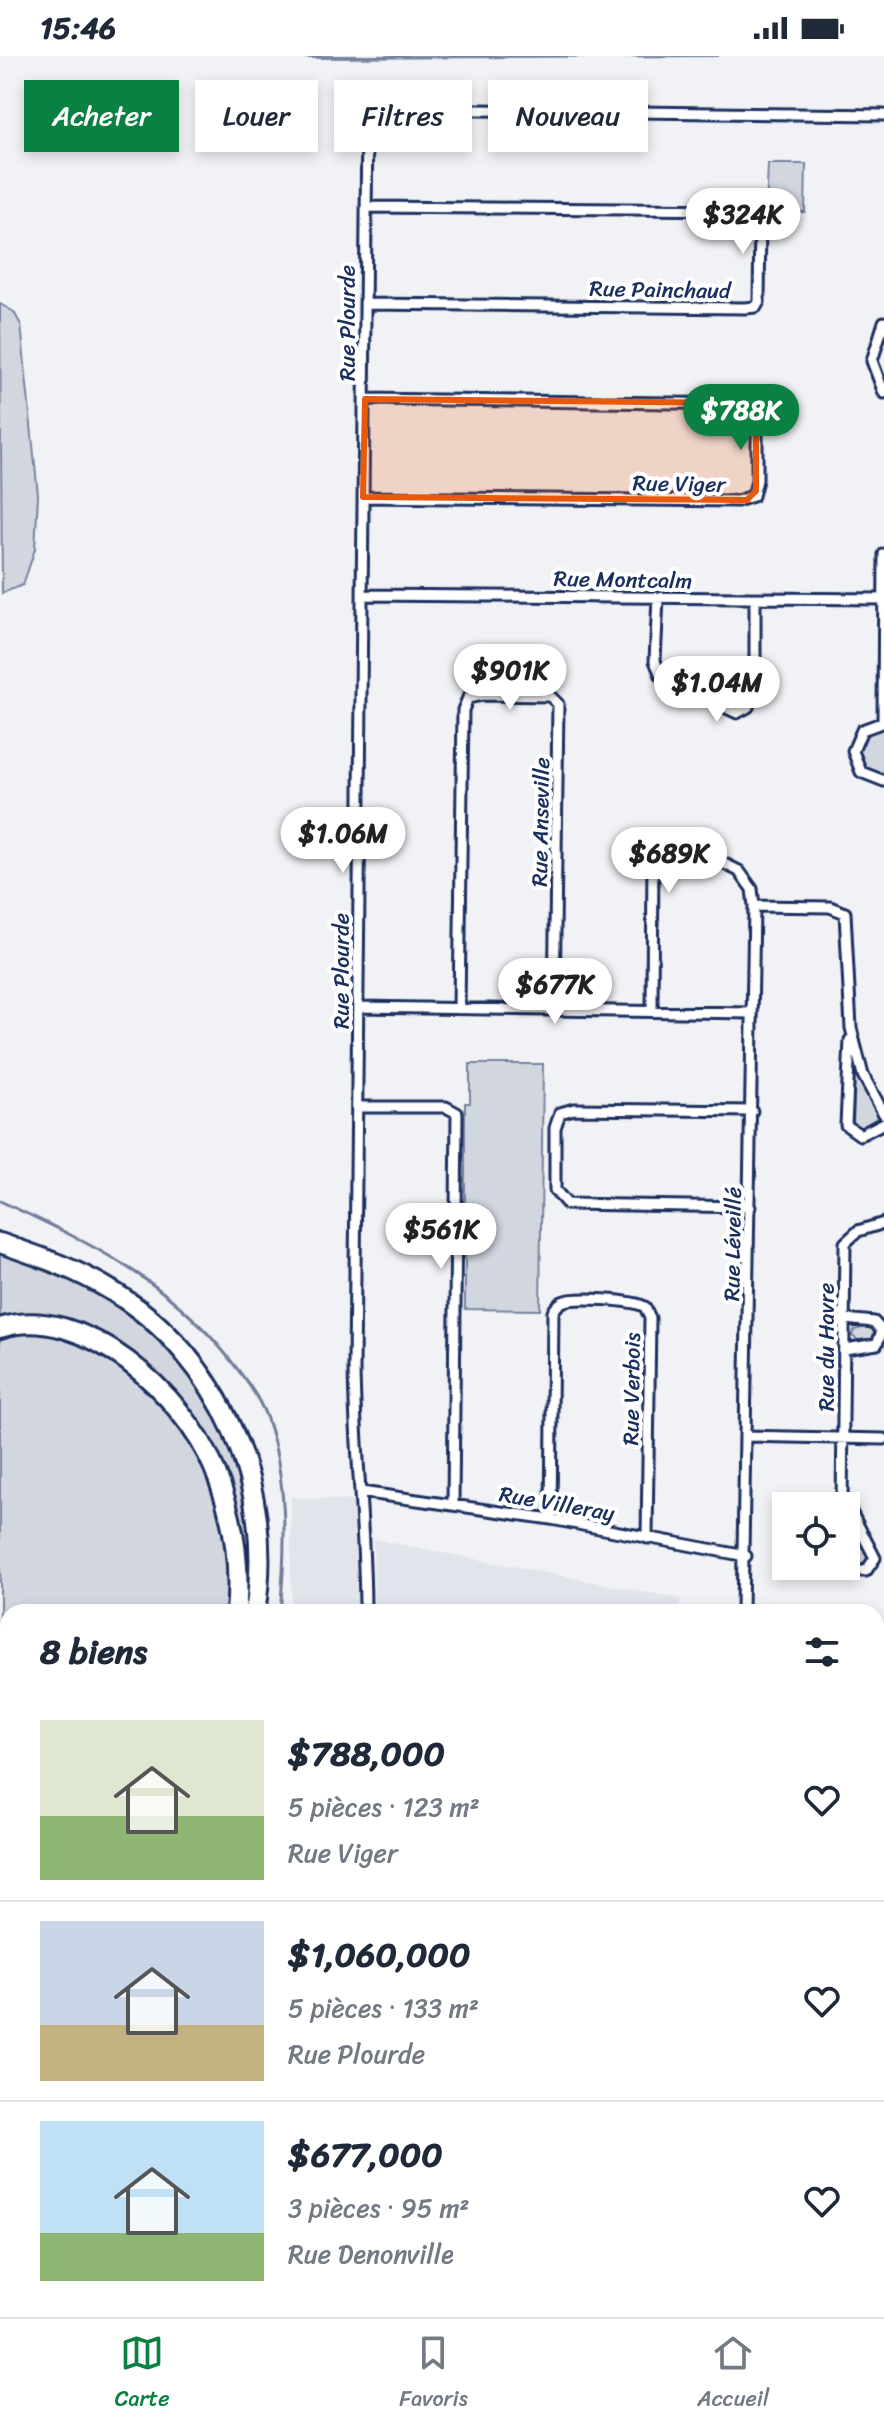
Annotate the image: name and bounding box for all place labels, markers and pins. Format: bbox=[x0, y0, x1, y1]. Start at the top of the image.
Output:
pin: $324K bbox=[687, 188, 799, 256]
pin: $788K bbox=[685, 384, 797, 452]
pin: $901K bbox=[454, 644, 566, 712]
pin: $1.04M bbox=[652, 656, 782, 724]
pin: $1.06M bbox=[278, 807, 408, 875]
pin: $689K bbox=[613, 827, 725, 895]
pin: $677K bbox=[499, 958, 611, 1026]
pin: $561K bbox=[385, 1203, 497, 1271]

